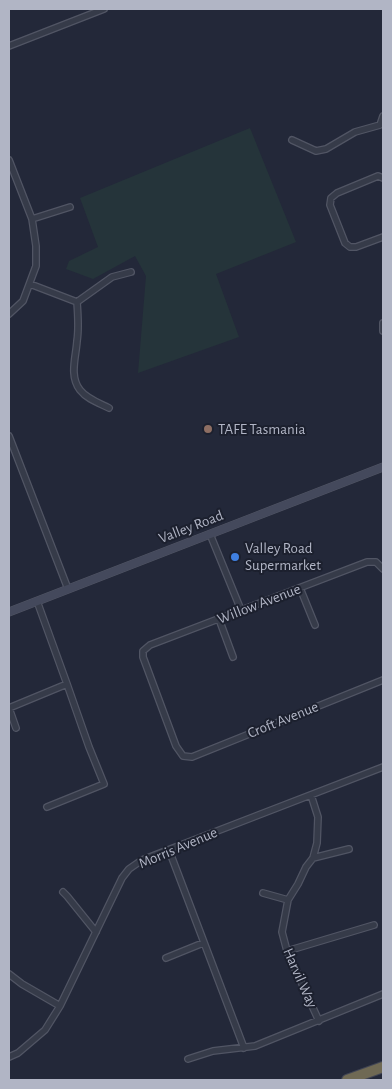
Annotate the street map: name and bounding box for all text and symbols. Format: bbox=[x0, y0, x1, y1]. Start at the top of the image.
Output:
place label: TAFE Tasmania bbox=[218, 422, 305, 437]
marker: TAFE Tasmania bbox=[202, 423, 214, 435]
street label: Valley Road bbox=[157, 508, 225, 546]
place label: Valley Road Supermarket bbox=[245, 541, 321, 573]
marker: Valley Road Supermarket bbox=[229, 551, 241, 563]
street label: Willow Avenue bbox=[215, 581, 303, 627]
street label: Croft Avenue bbox=[245, 699, 321, 741]
street label: Morris Avenue bbox=[136, 825, 220, 871]
street label: Harvil Way bbox=[280, 946, 320, 1011]

